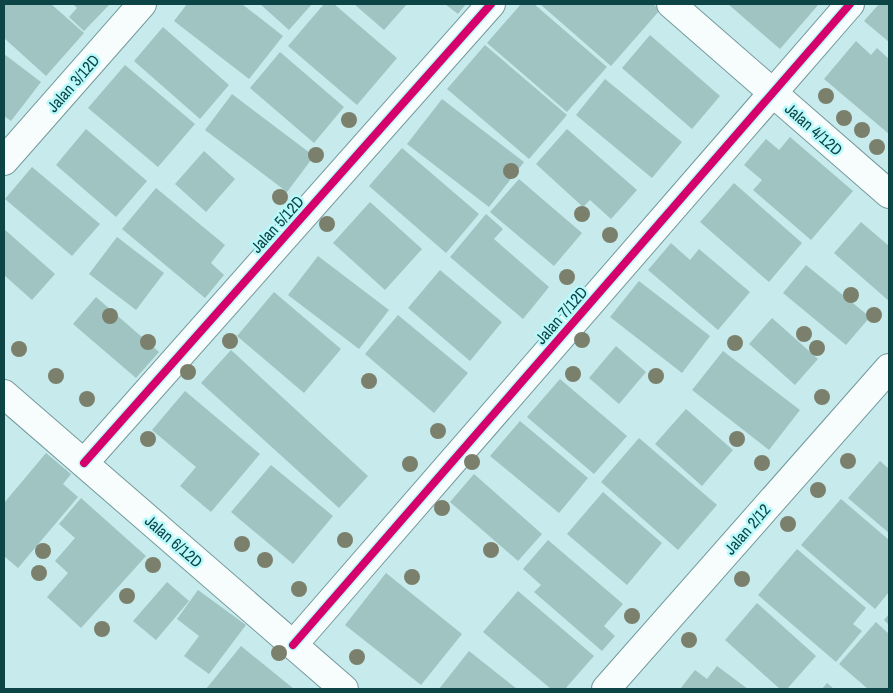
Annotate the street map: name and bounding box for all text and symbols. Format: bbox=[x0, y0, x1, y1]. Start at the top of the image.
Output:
street label: Jalan 3/12D bbox=[42, 49, 104, 117]
street label: Jalan 4/12D bbox=[780, 98, 848, 160]
street label: Jalan 5/12D bbox=[245, 191, 309, 257]
street label: Jalan 7/12D bbox=[530, 281, 592, 349]
street label: Jalan 2/12 bbox=[719, 499, 775, 559]
street label: Jalan 6/12D bbox=[140, 510, 208, 572]

